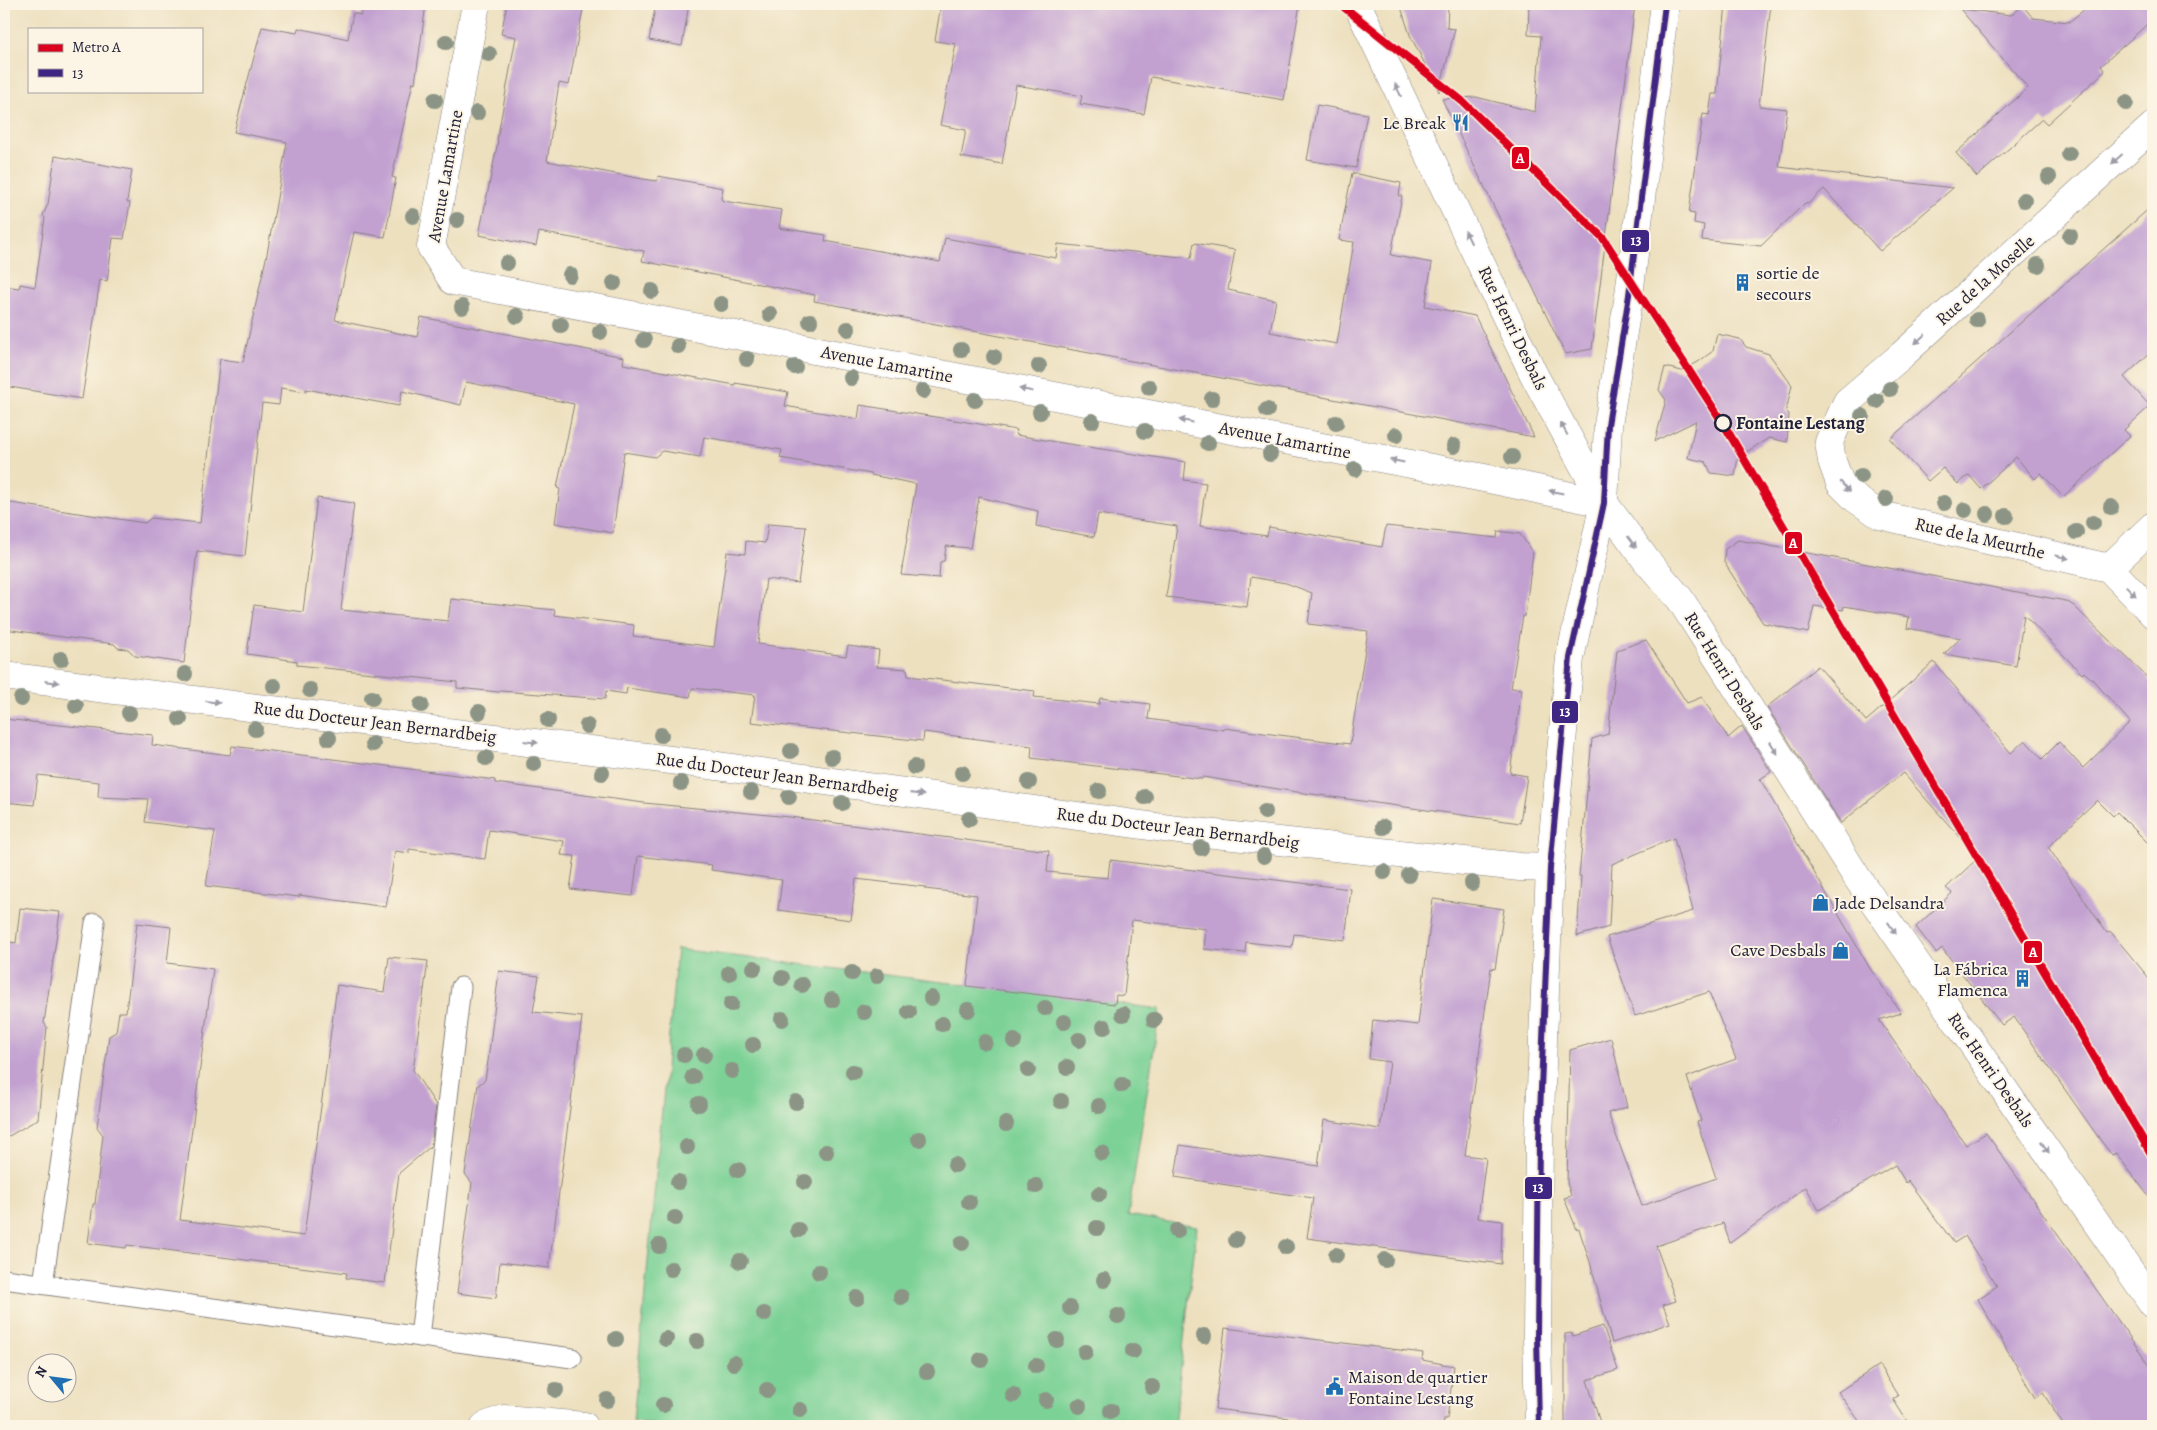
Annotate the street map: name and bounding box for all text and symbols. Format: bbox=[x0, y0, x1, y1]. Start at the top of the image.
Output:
legend bbox=[28, 28, 202, 92]
text: Metro A bbox=[72, 37, 121, 57]
text: 13 bbox=[72, 63, 83, 83]
one-way arrow bbox=[1394, 83, 1402, 97]
street label: Avenue Lamartine bbox=[421, 108, 468, 245]
place label: Le Break bbox=[1383, 111, 1446, 135]
restaurant icon: Le Break bbox=[1450, 113, 1470, 133]
line badge: A bbox=[1511, 146, 1530, 170]
text: A bbox=[1515, 149, 1525, 168]
one-way arrow bbox=[2111, 153, 2124, 164]
one-way arrow bbox=[1464, 229, 1473, 244]
line badge: 13 bbox=[1621, 229, 1650, 253]
street label: Rue de la Moselle bbox=[1930, 229, 2040, 331]
text: 13 bbox=[1630, 231, 1642, 250]
place label: sortie de secours bbox=[1756, 261, 1819, 306]
street label: Rue Henri Desbals bbox=[1472, 262, 1554, 394]
building icon: sortie de secours bbox=[1732, 273, 1752, 293]
one-way arrow bbox=[1914, 333, 1926, 345]
street label: Avenue Lamartine bbox=[818, 339, 955, 389]
one-way arrow bbox=[1018, 386, 1034, 394]
place label: Fontaine Lestang bbox=[1736, 411, 1866, 435]
marker: Fontaine Lestang bbox=[1714, 414, 1732, 432]
street label: Avenue Lamartine bbox=[1216, 415, 1353, 465]
one-way arrow bbox=[1177, 416, 1193, 424]
one-way arrow bbox=[1560, 422, 1568, 436]
one-way arrow bbox=[1389, 456, 1405, 464]
one-way arrow bbox=[1839, 480, 1850, 493]
one-way arrow bbox=[1549, 488, 1564, 496]
street label: Rue de la Meurthe bbox=[1913, 511, 2047, 565]
line badge: A bbox=[1784, 531, 1803, 555]
text: A bbox=[1788, 534, 1798, 553]
one-way arrow bbox=[1627, 535, 1638, 548]
one-way arrow bbox=[2055, 553, 2070, 561]
one-way arrow bbox=[2125, 585, 2137, 597]
street label: Rue Henri Desbals bbox=[1679, 607, 1771, 735]
one-way arrow bbox=[44, 678, 60, 686]
street label: Rue du Docteur Jean Bernardbeig bbox=[252, 695, 498, 749]
one-way arrow bbox=[206, 698, 222, 706]
line badge: 13 bbox=[1551, 700, 1579, 724]
text: 13 bbox=[1559, 702, 1571, 721]
one-way arrow bbox=[523, 738, 539, 746]
one-way arrow bbox=[1769, 741, 1779, 754]
street label: Rue du Docteur Jean Bernardbeig bbox=[654, 746, 900, 804]
one-way arrow bbox=[910, 790, 926, 798]
street label: Rue du Docteur Jean Bernardbeig bbox=[1055, 801, 1301, 855]
place label: Jade Delsandra bbox=[1834, 891, 1945, 915]
shop icon: Jade Delsandra bbox=[1810, 893, 1830, 913]
one-way arrow bbox=[1887, 921, 1897, 934]
place label: Cave Desbals bbox=[1730, 938, 1826, 962]
shop icon: Cave Desbals bbox=[1830, 940, 1850, 960]
line badge: A bbox=[2023, 940, 2043, 964]
text: A bbox=[2028, 943, 2038, 962]
place label: La Fábrica Flamenca bbox=[1933, 957, 2009, 1002]
building icon: La Fábrica Flamenca bbox=[2012, 969, 2032, 989]
street label: Rue Henri Desbals bbox=[1942, 1008, 2040, 1132]
one-way arrow bbox=[2040, 1140, 2050, 1154]
line badge: 13 bbox=[1524, 1176, 1553, 1200]
text: 13 bbox=[1532, 1178, 1544, 1197]
north arrow bbox=[28, 1352, 78, 1402]
text: N bbox=[30, 1363, 52, 1381]
place label: Maison de quartier Fontaine Lestang bbox=[1348, 1365, 1488, 1410]
public building icon: Maison de quartier Fontaine Lestang bbox=[1324, 1377, 1344, 1397]

